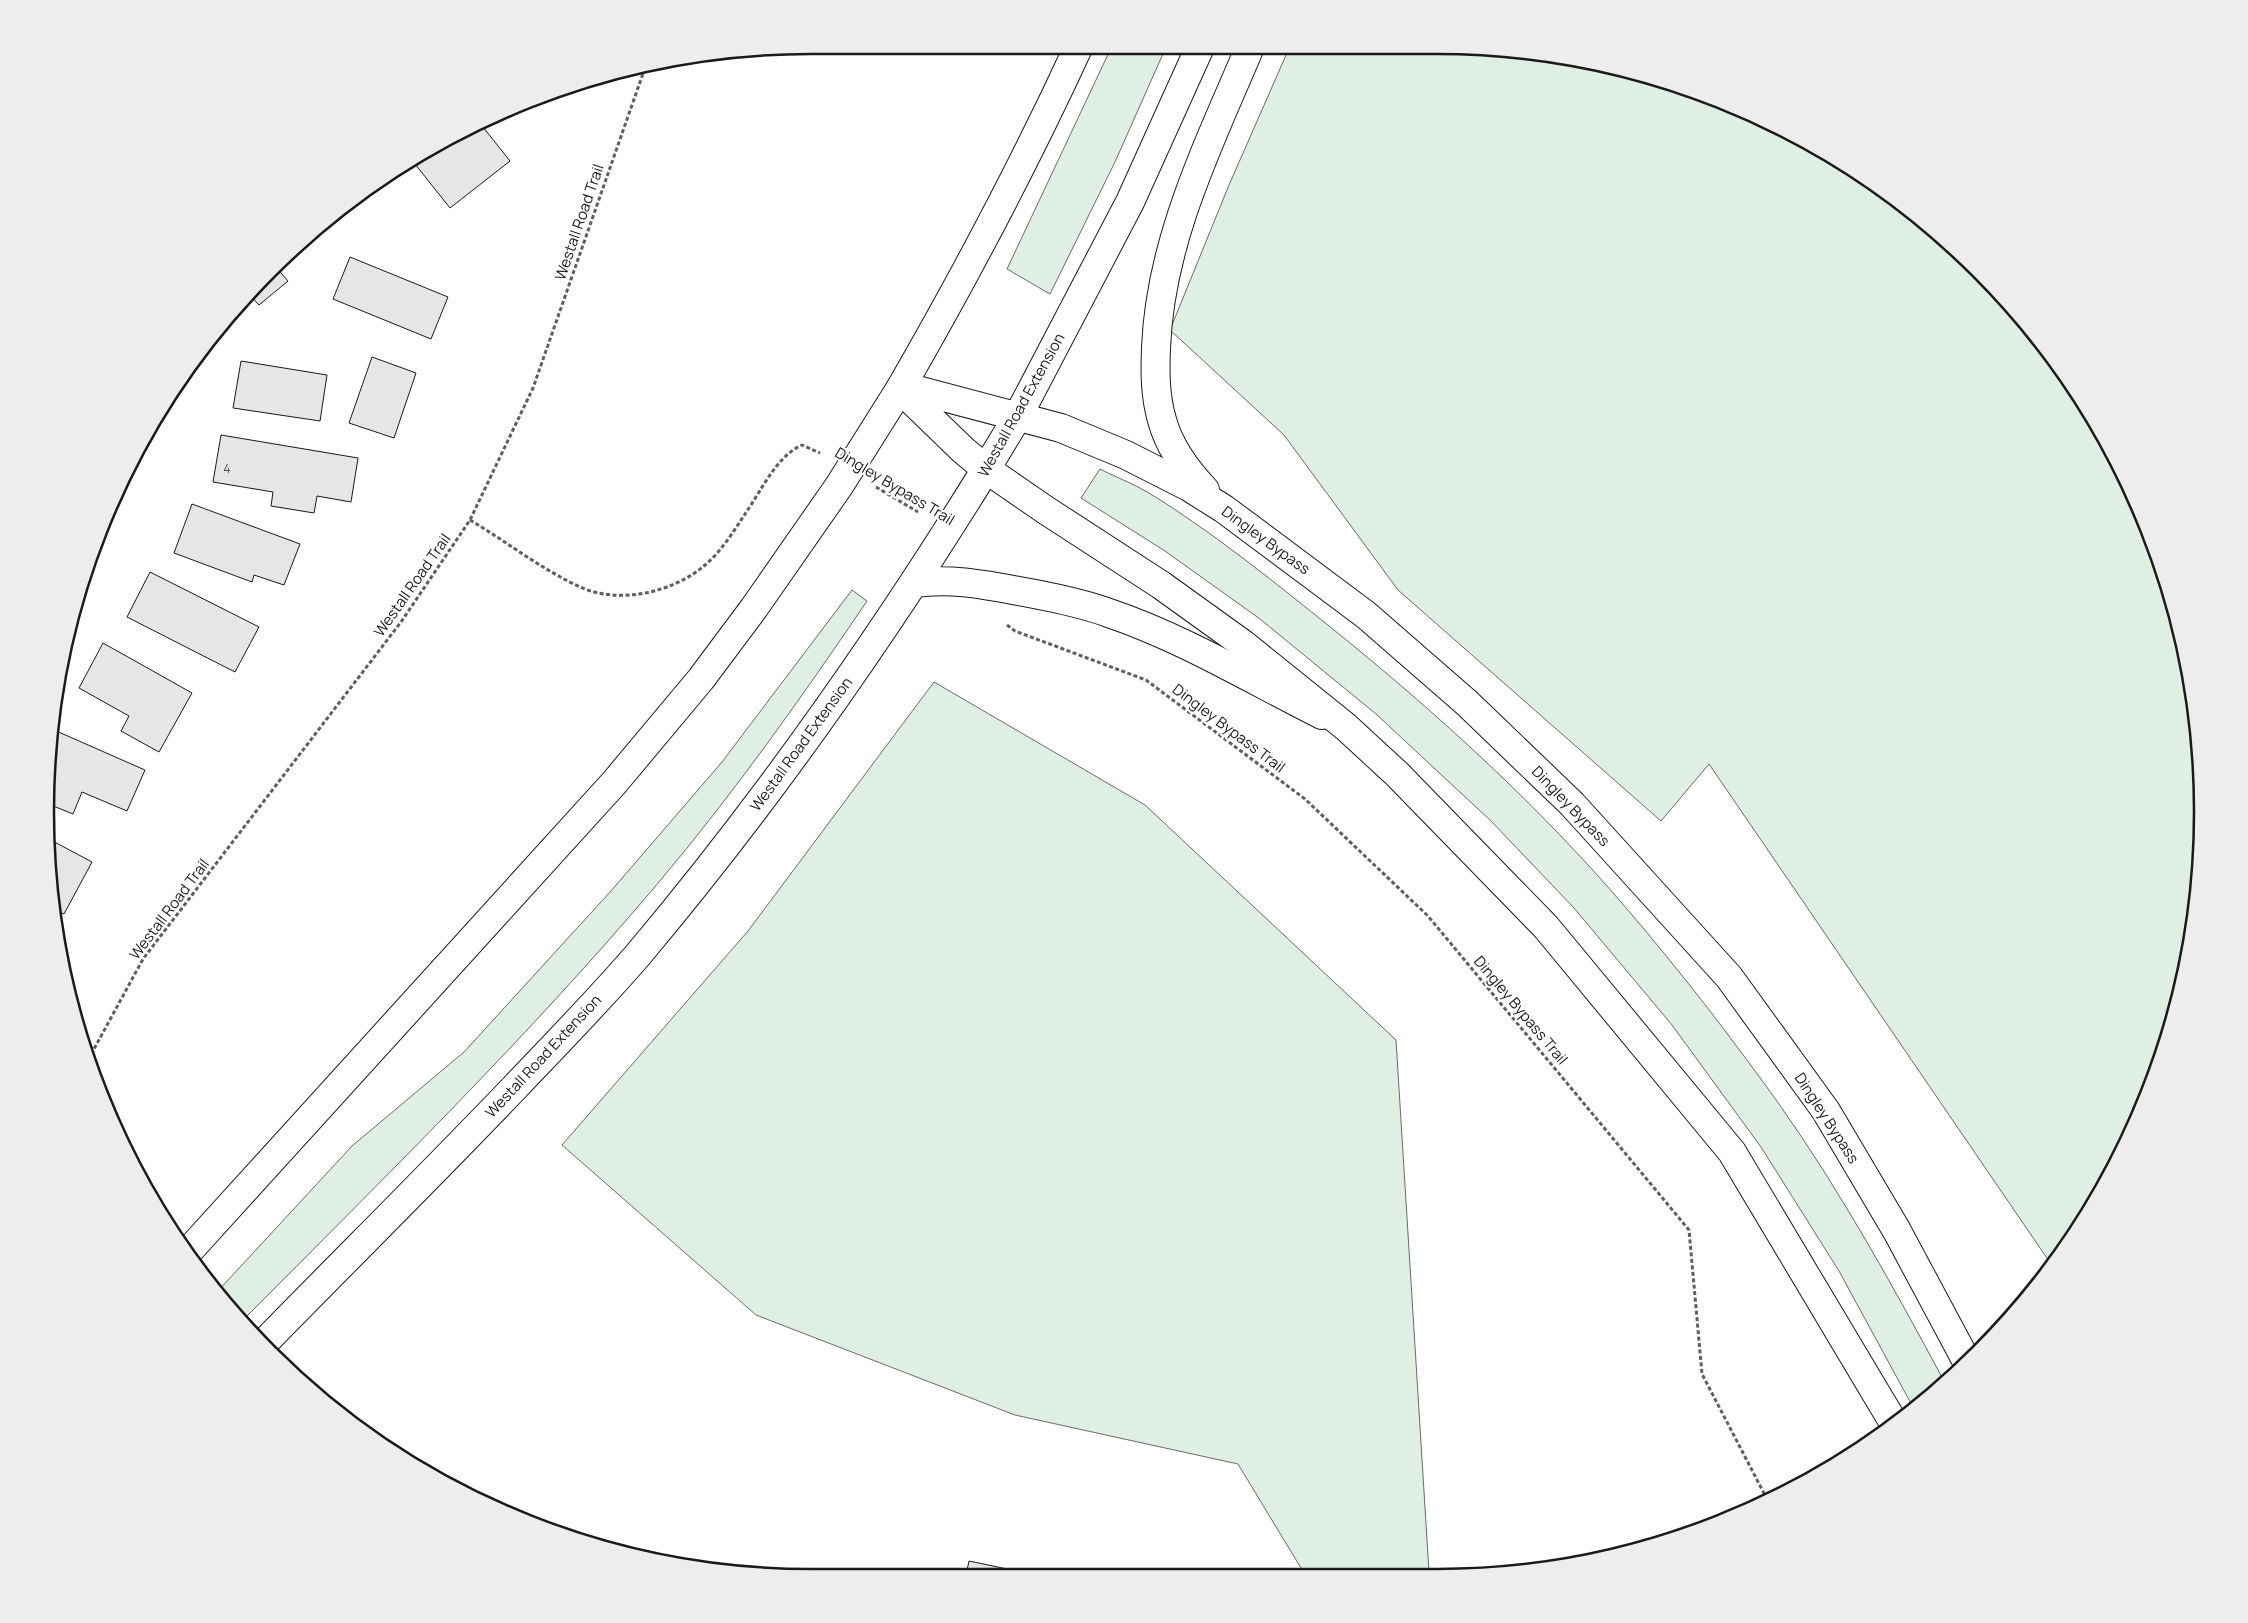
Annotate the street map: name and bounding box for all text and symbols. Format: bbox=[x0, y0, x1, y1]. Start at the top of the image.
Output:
street label: Westall Road Trail bbox=[549, 161, 609, 283]
street label: Westall Road Extension bbox=[973, 329, 1069, 481]
street label: Dingley Bypass Trail bbox=[831, 442, 959, 530]
house number: 4 bbox=[223, 460, 231, 477]
street label: Dingley Bypass bbox=[1218, 501, 1315, 579]
street label: Westall Road Trail bbox=[369, 529, 455, 641]
street label: Westall Road Extension bbox=[745, 672, 857, 815]
street label: Dingley Bypass Trail bbox=[1168, 679, 1290, 777]
street label: Dingley Bypass bbox=[1527, 761, 1615, 851]
street label: Westall Road Trail bbox=[124, 854, 214, 964]
street label: Dingley Bypass Trail bbox=[1469, 951, 1573, 1069]
street label: Westall Road Extension bbox=[480, 990, 606, 1122]
street label: Dingley Bypass bbox=[1790, 1068, 1864, 1168]

